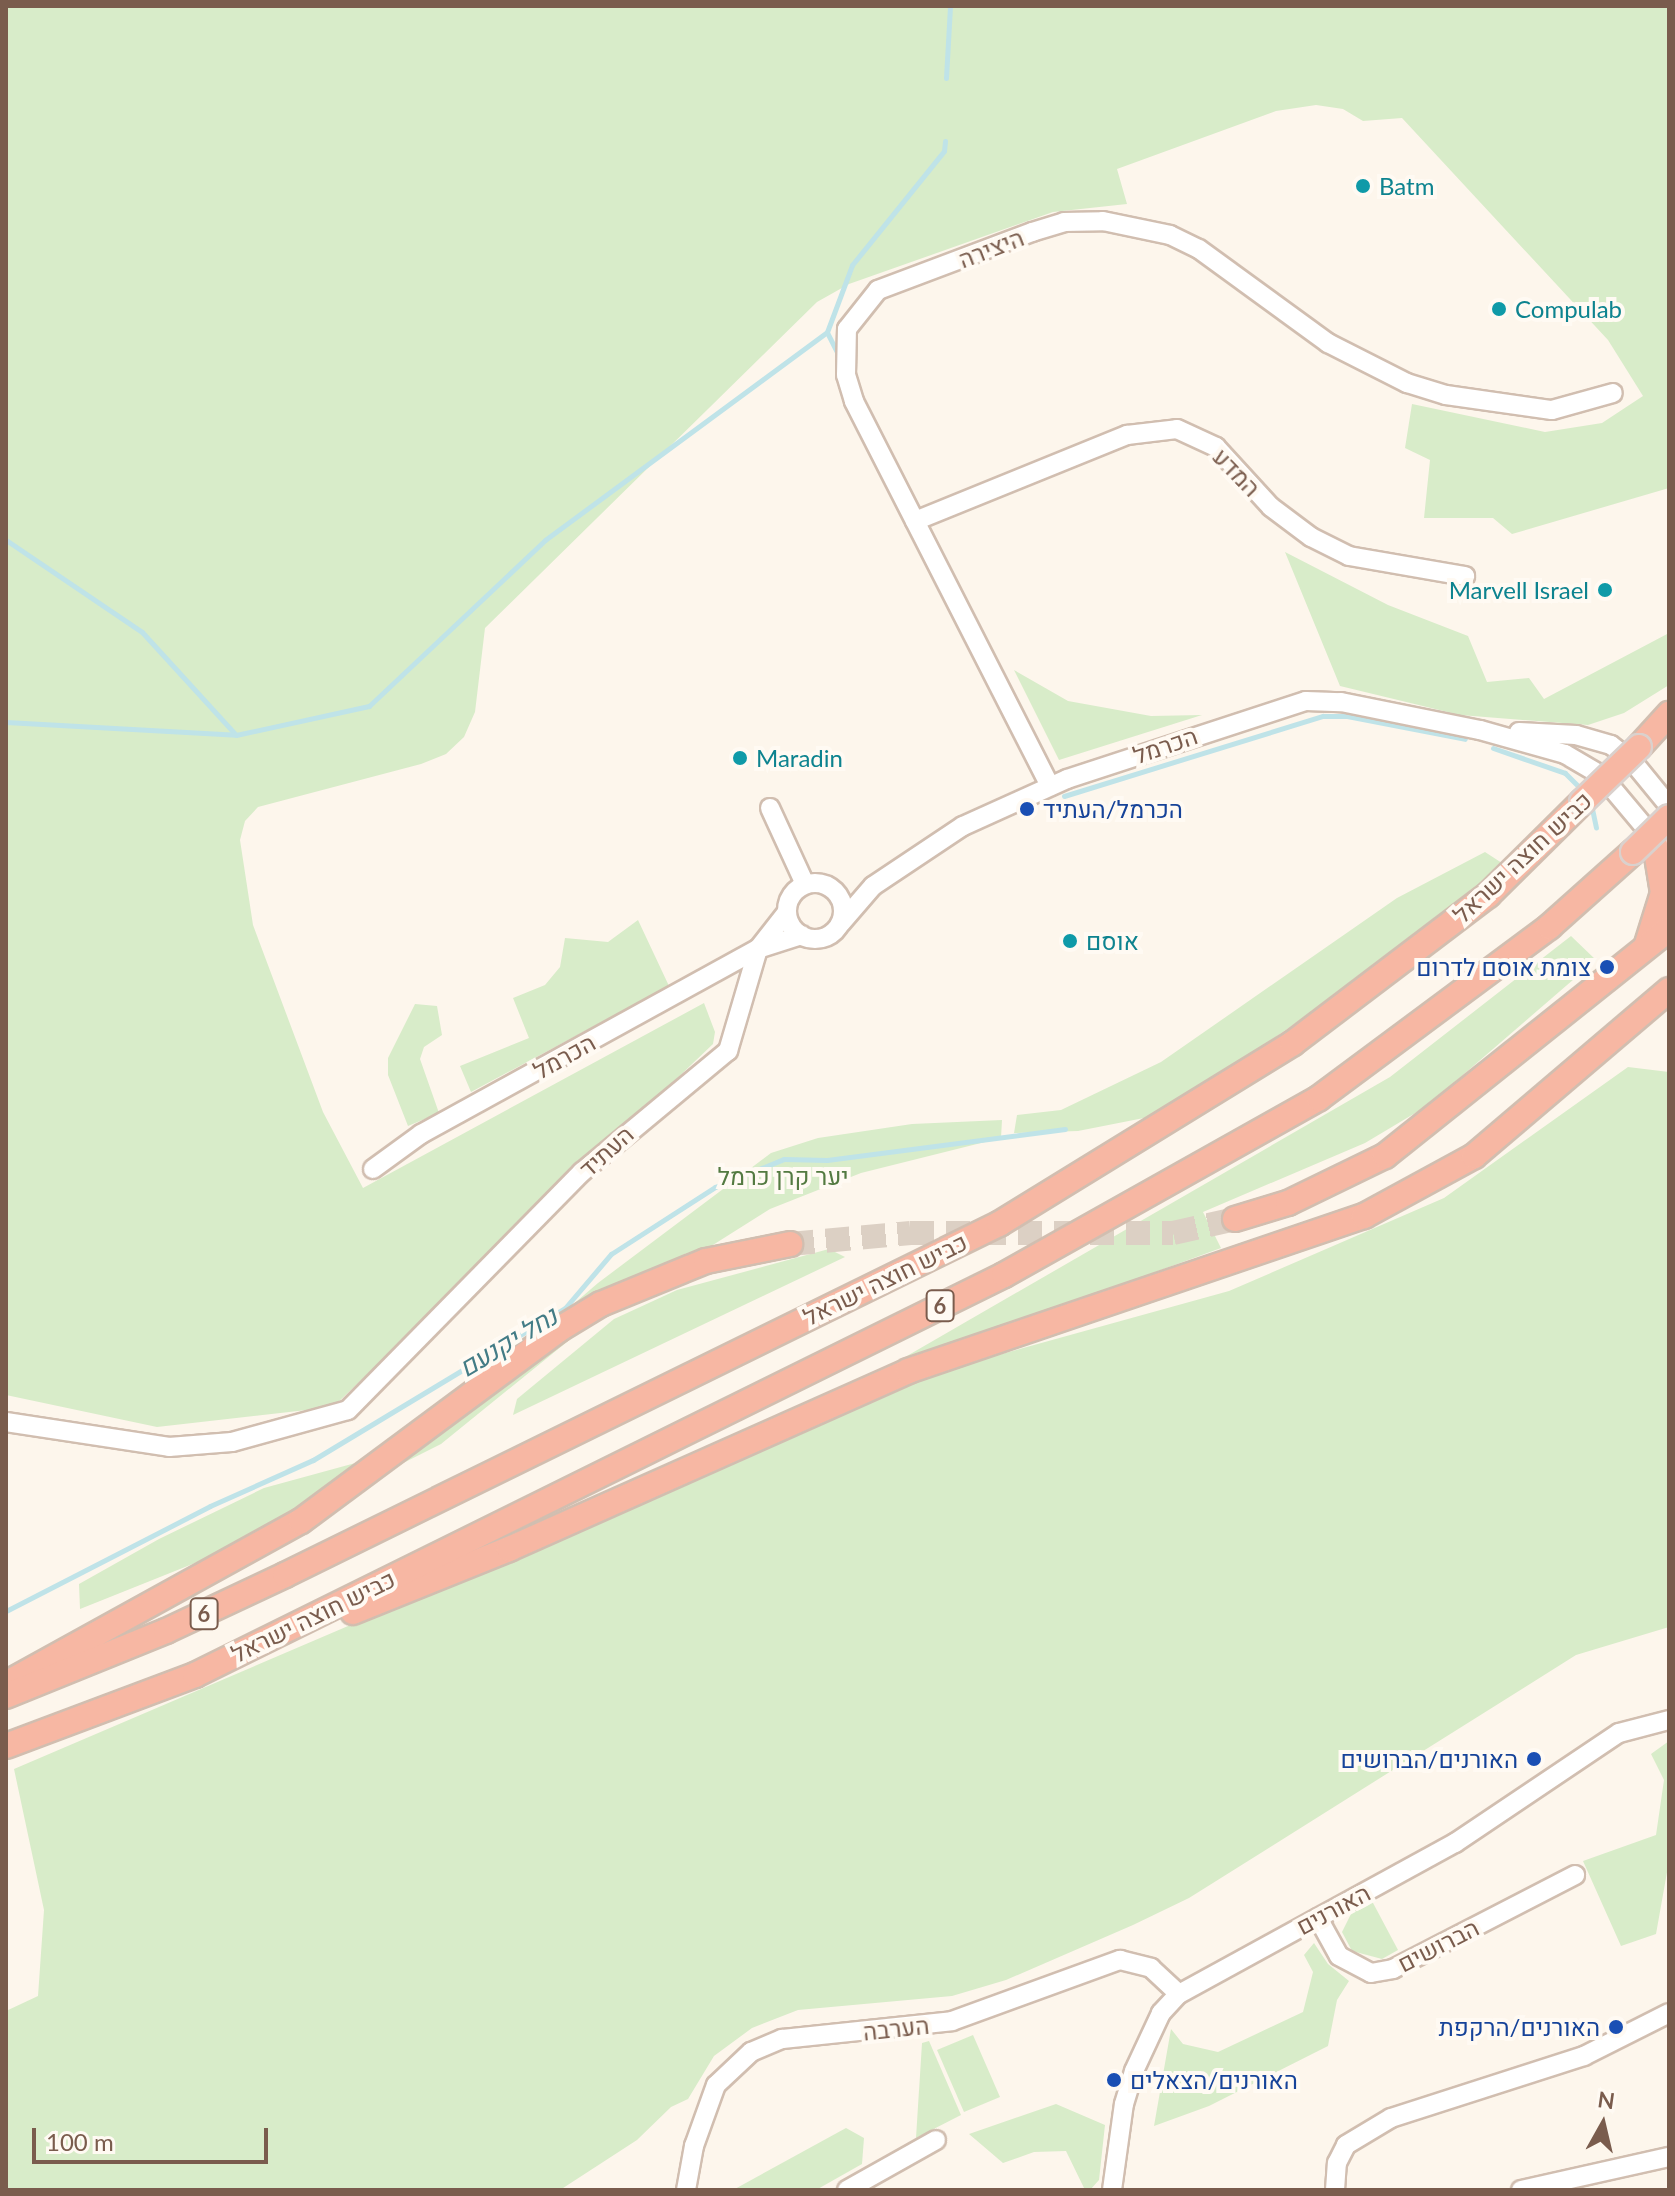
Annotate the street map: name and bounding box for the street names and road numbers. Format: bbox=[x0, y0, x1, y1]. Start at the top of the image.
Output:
street label: היצירה bbox=[954, 222, 1028, 274]
street label: המדע bbox=[1207, 442, 1267, 502]
street label: הכרמל bbox=[1129, 721, 1201, 769]
street label: כביש חוצה ישראל bbox=[1447, 785, 1597, 929]
street label: הכרמל bbox=[528, 1027, 600, 1085]
street label: העתיד bbox=[573, 1119, 639, 1183]
street label: כביש חוצה ישראל bbox=[798, 1227, 972, 1331]
road number: 6 bbox=[924, 1288, 956, 1324]
street label: כביש חוצה ישראל bbox=[226, 1564, 400, 1668]
road number: 6 bbox=[188, 1596, 220, 1632]
street label: האורנים bbox=[1291, 1878, 1375, 1940]
street label: הברושים bbox=[1393, 1912, 1483, 1978]
street label: הערבה bbox=[861, 2010, 931, 2046]

